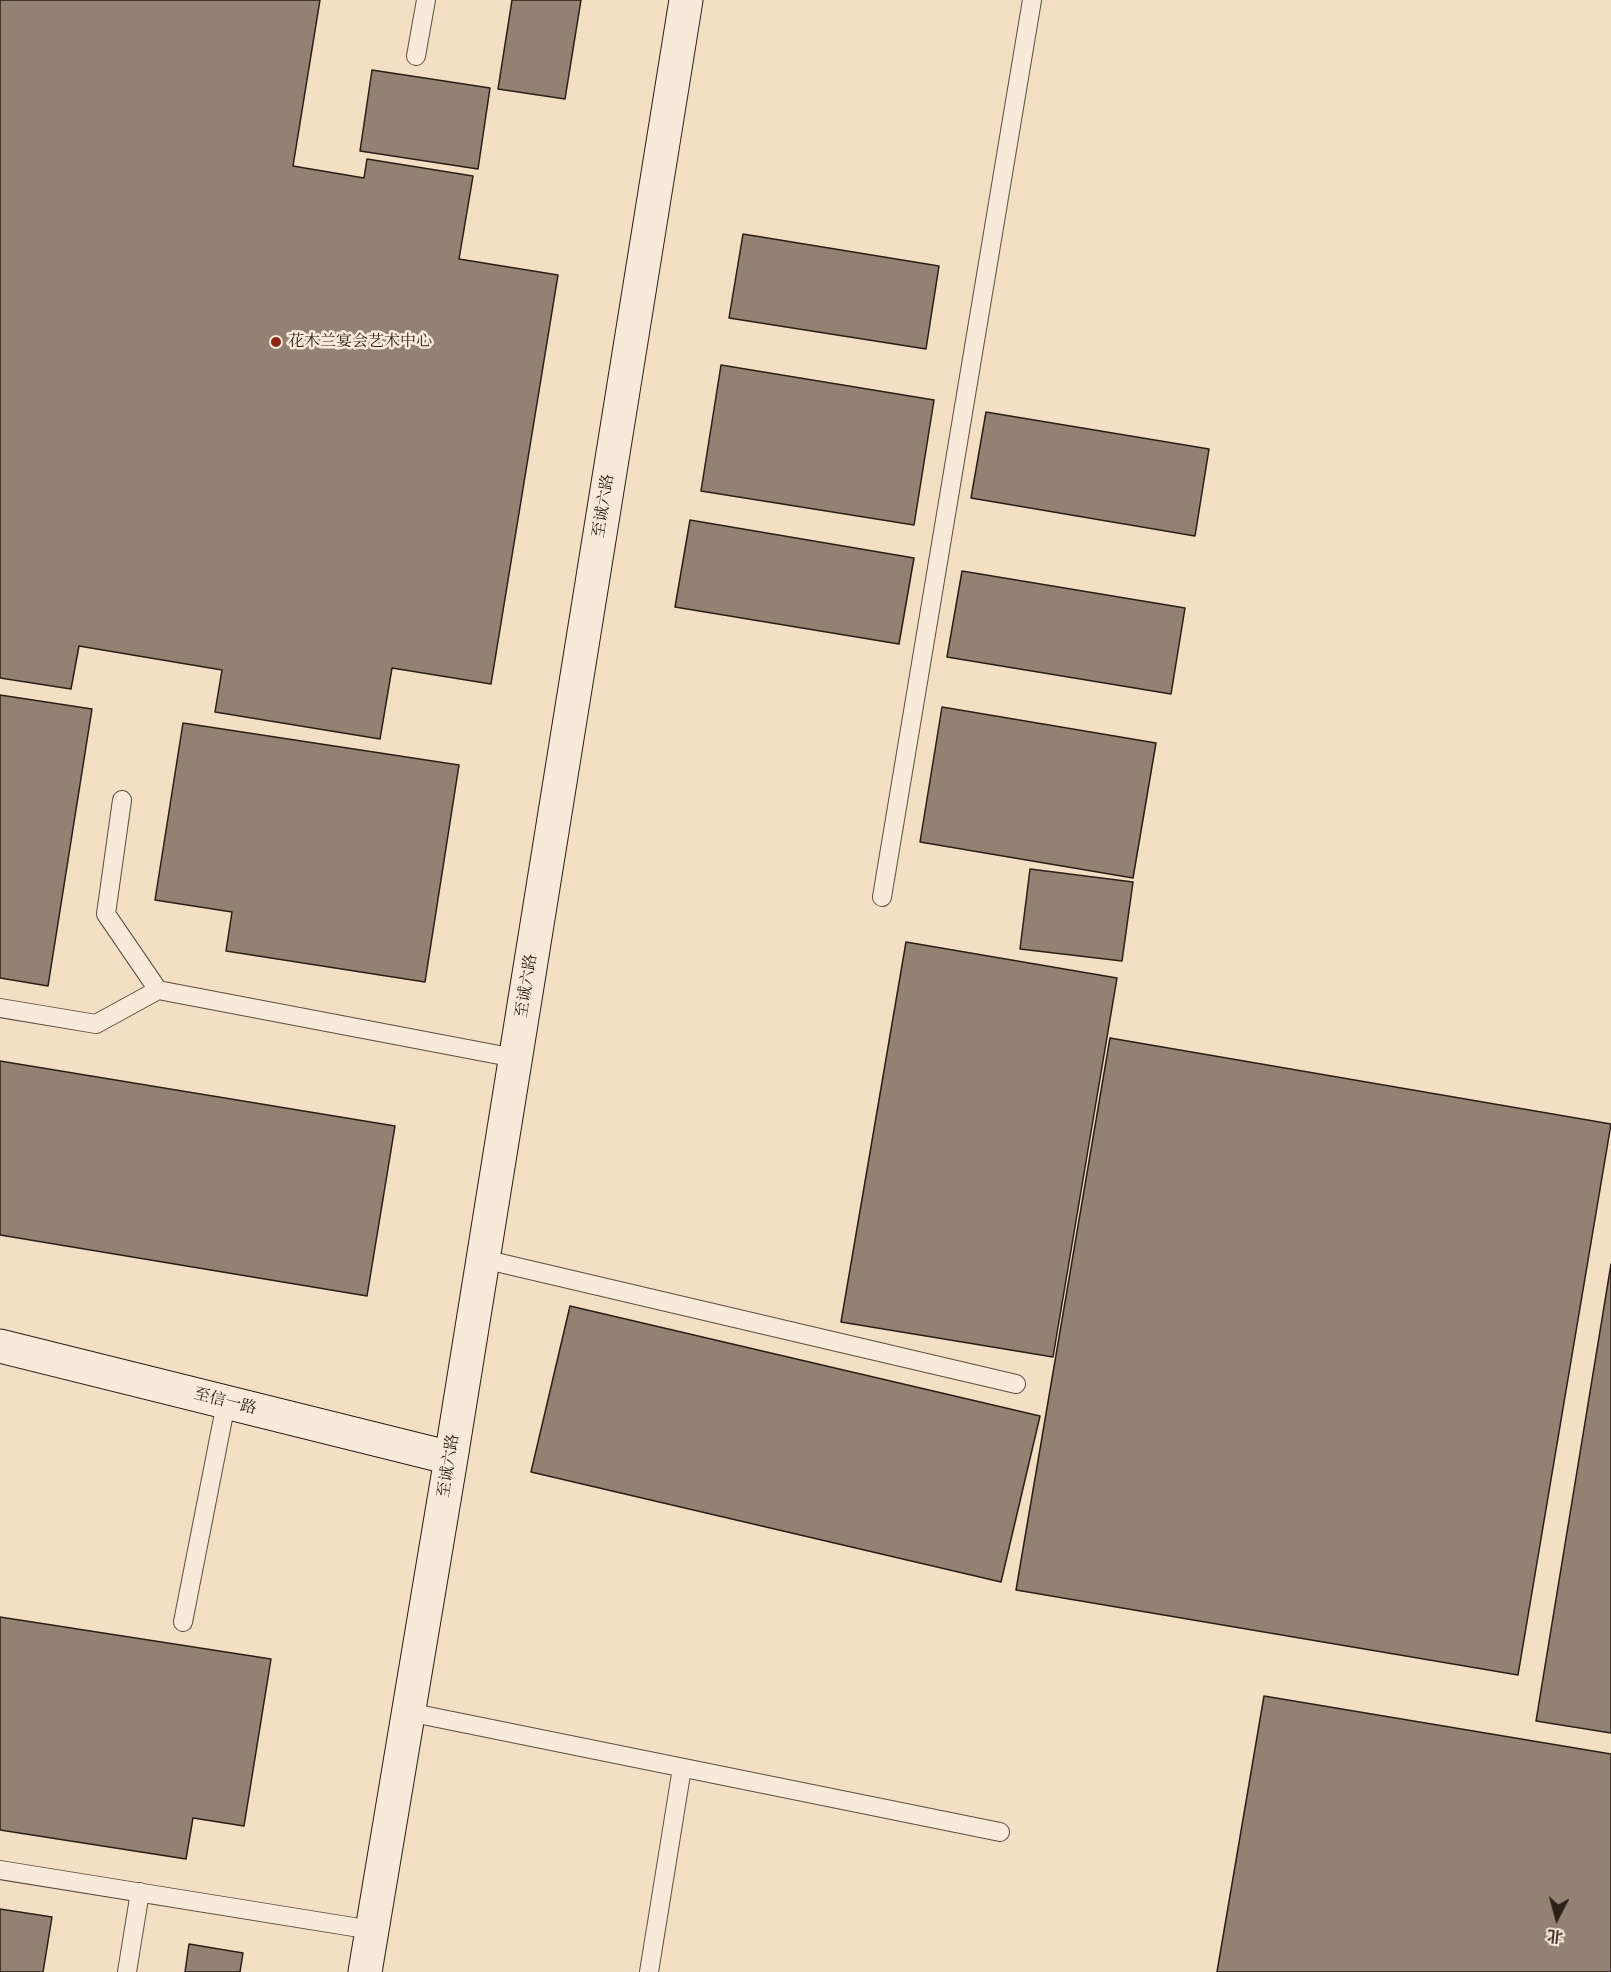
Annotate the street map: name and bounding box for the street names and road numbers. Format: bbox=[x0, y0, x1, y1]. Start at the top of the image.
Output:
street label: 至诚六路 bbox=[590, 473, 618, 539]
street label: 至诚六路 bbox=[513, 953, 541, 1019]
street label: 至信一路 bbox=[192, 1385, 258, 1419]
street label: 至诚六路 bbox=[435, 1433, 463, 1499]

